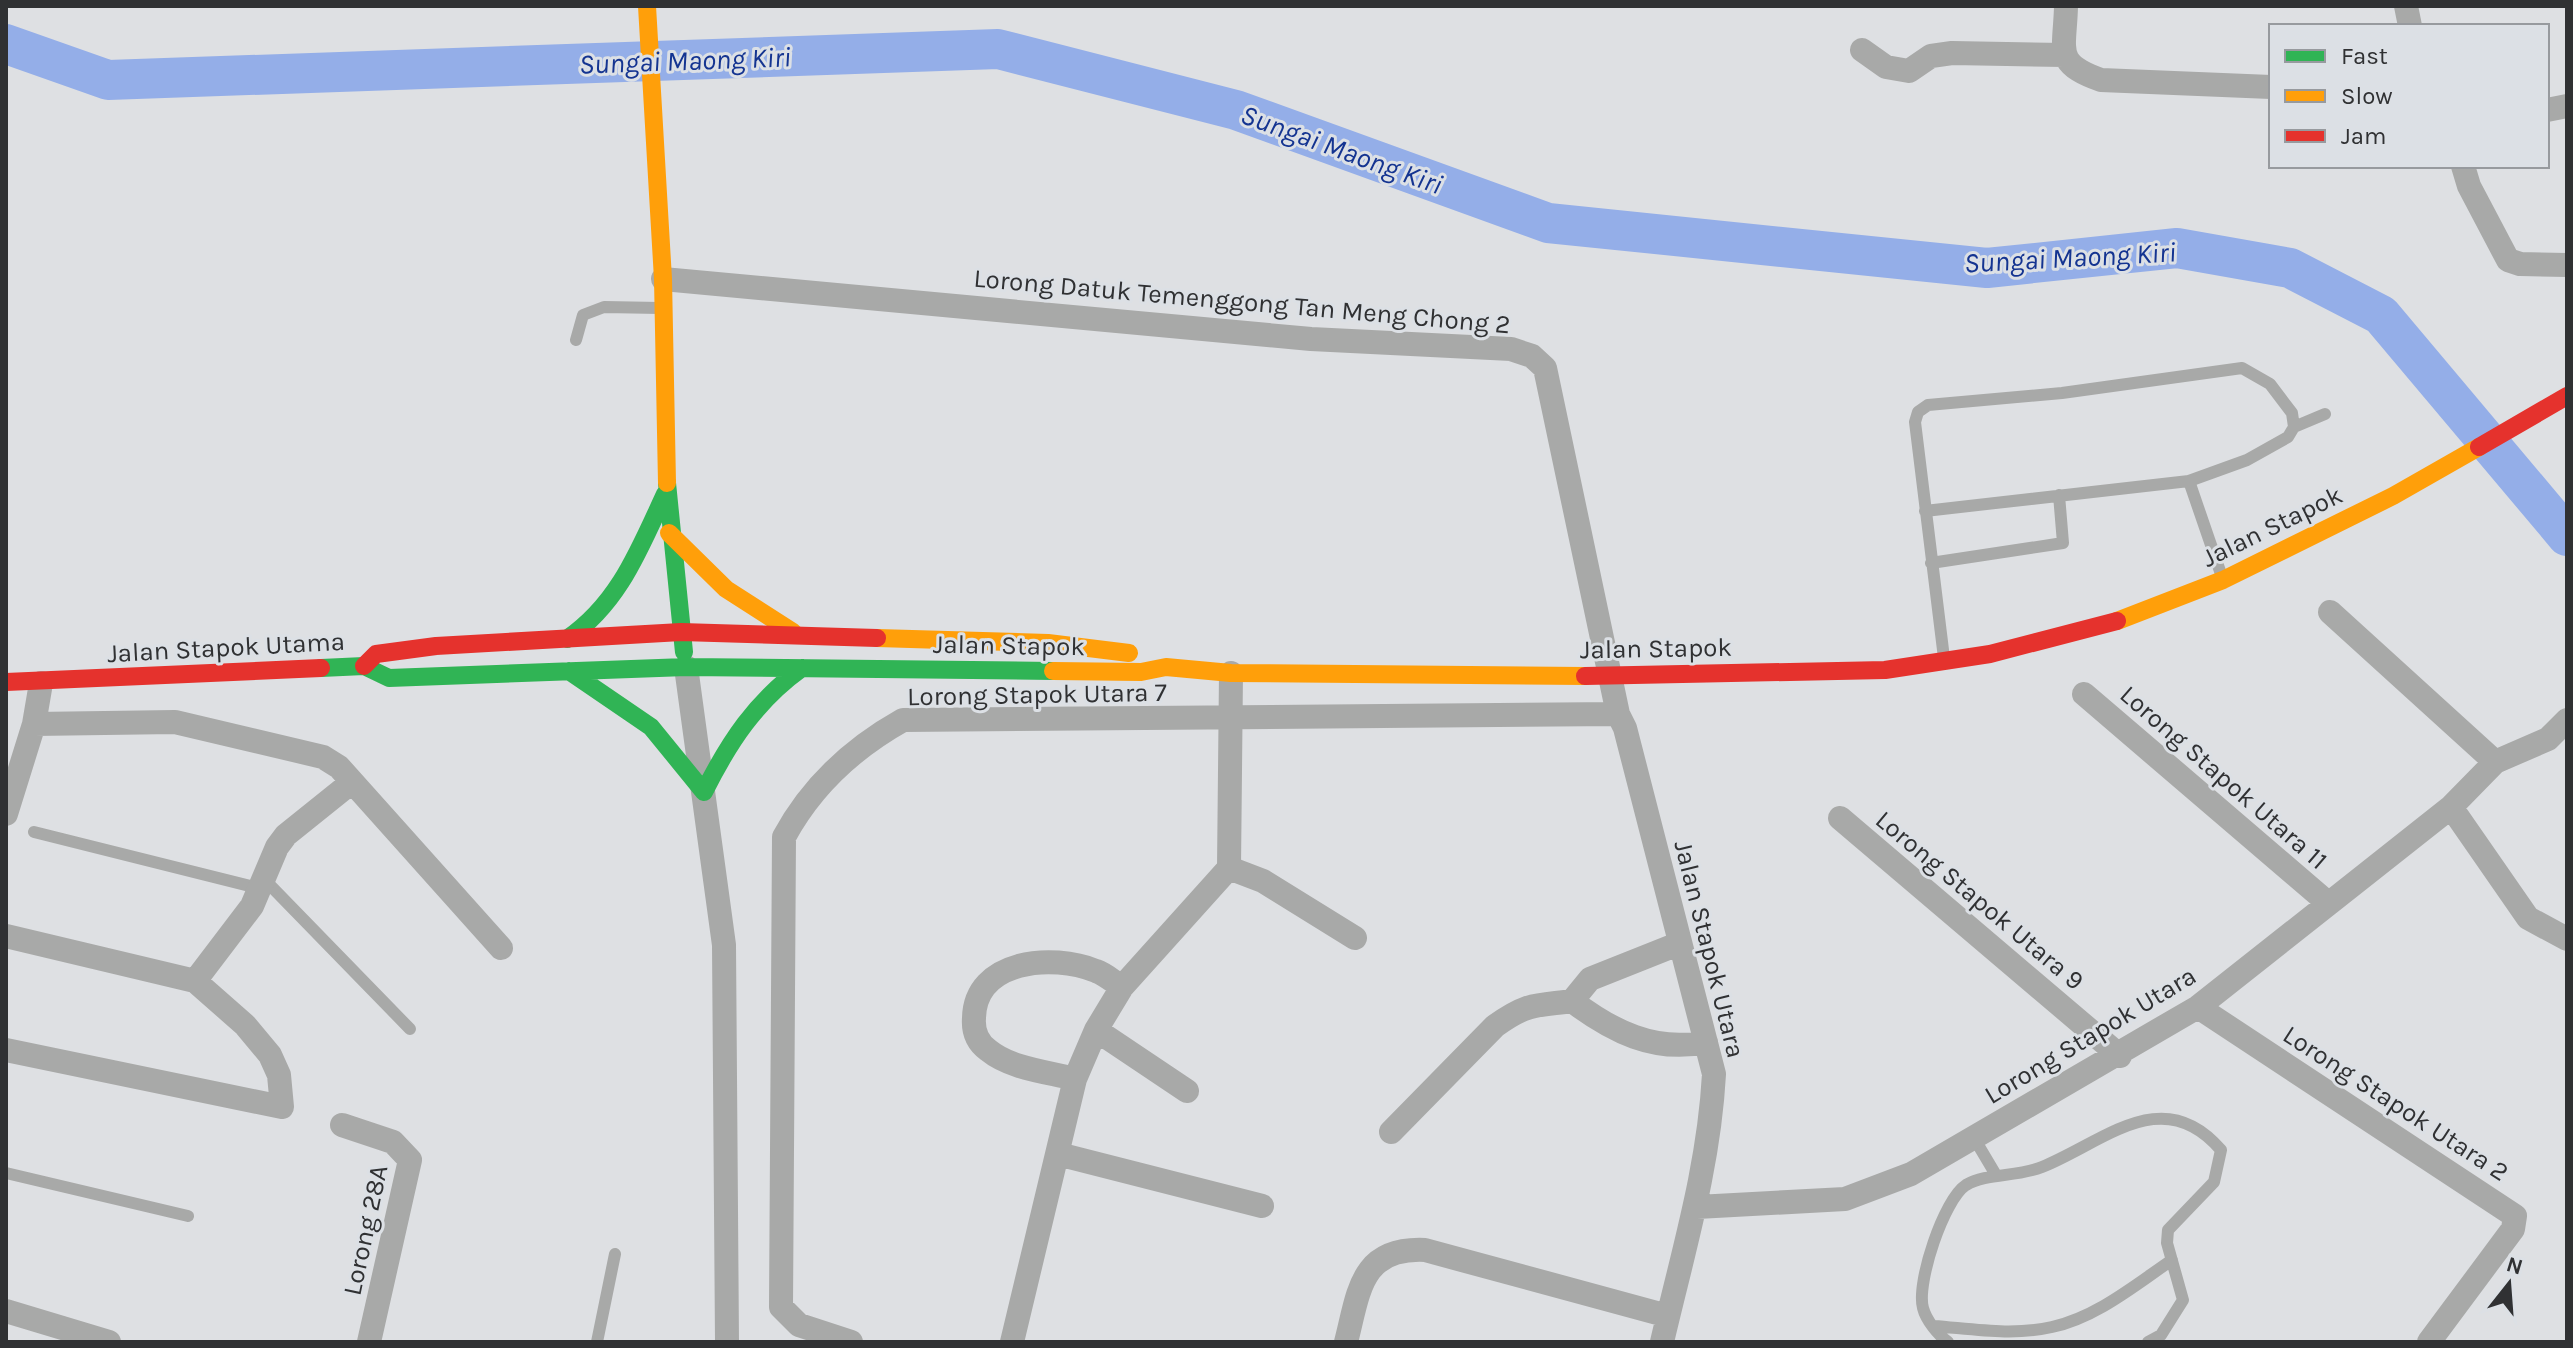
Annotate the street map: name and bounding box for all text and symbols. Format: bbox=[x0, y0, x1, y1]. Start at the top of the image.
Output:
legend bbox=[2269, 24, 2549, 168]
water label: Sungai Maong Kiri bbox=[578, 40, 792, 81]
text: Fast bbox=[2341, 42, 2388, 70]
text: Slow bbox=[2341, 82, 2393, 110]
water label: Sungai Maong Kiri bbox=[1236, 98, 1447, 201]
text: Jam bbox=[2341, 122, 2386, 150]
water label: Sungai Maong Kiri bbox=[1963, 235, 2177, 280]
street label: Lorong Datuk Temenggong Tan Meng Chong 2 bbox=[972, 263, 1512, 340]
street label: Jalan Stapok bbox=[2197, 479, 2347, 574]
street label: Jalan Stapok Utama bbox=[106, 626, 346, 669]
street label: Jalan Stapok bbox=[933, 629, 1085, 662]
street label: Jalan Stapok bbox=[1580, 632, 1732, 665]
street label: Lorong Stapok Utara 7 bbox=[907, 677, 1167, 712]
street label: Lorong Stapok Utara 11 bbox=[2114, 679, 2334, 876]
street label: Lorong Stapok Utara 9 bbox=[1869, 804, 2090, 997]
street label: Jalan Stapok Utara bbox=[1667, 837, 1752, 1061]
street label: Lorong Stapok Utara bbox=[1979, 960, 2202, 1111]
street label: Lorong Stapok Utara 2 bbox=[2277, 1019, 2514, 1188]
street label: Lorong 28A bbox=[337, 1162, 394, 1298]
north arrow bbox=[2469, 1244, 2549, 1324]
text: N bbox=[2503, 1251, 2526, 1281]

